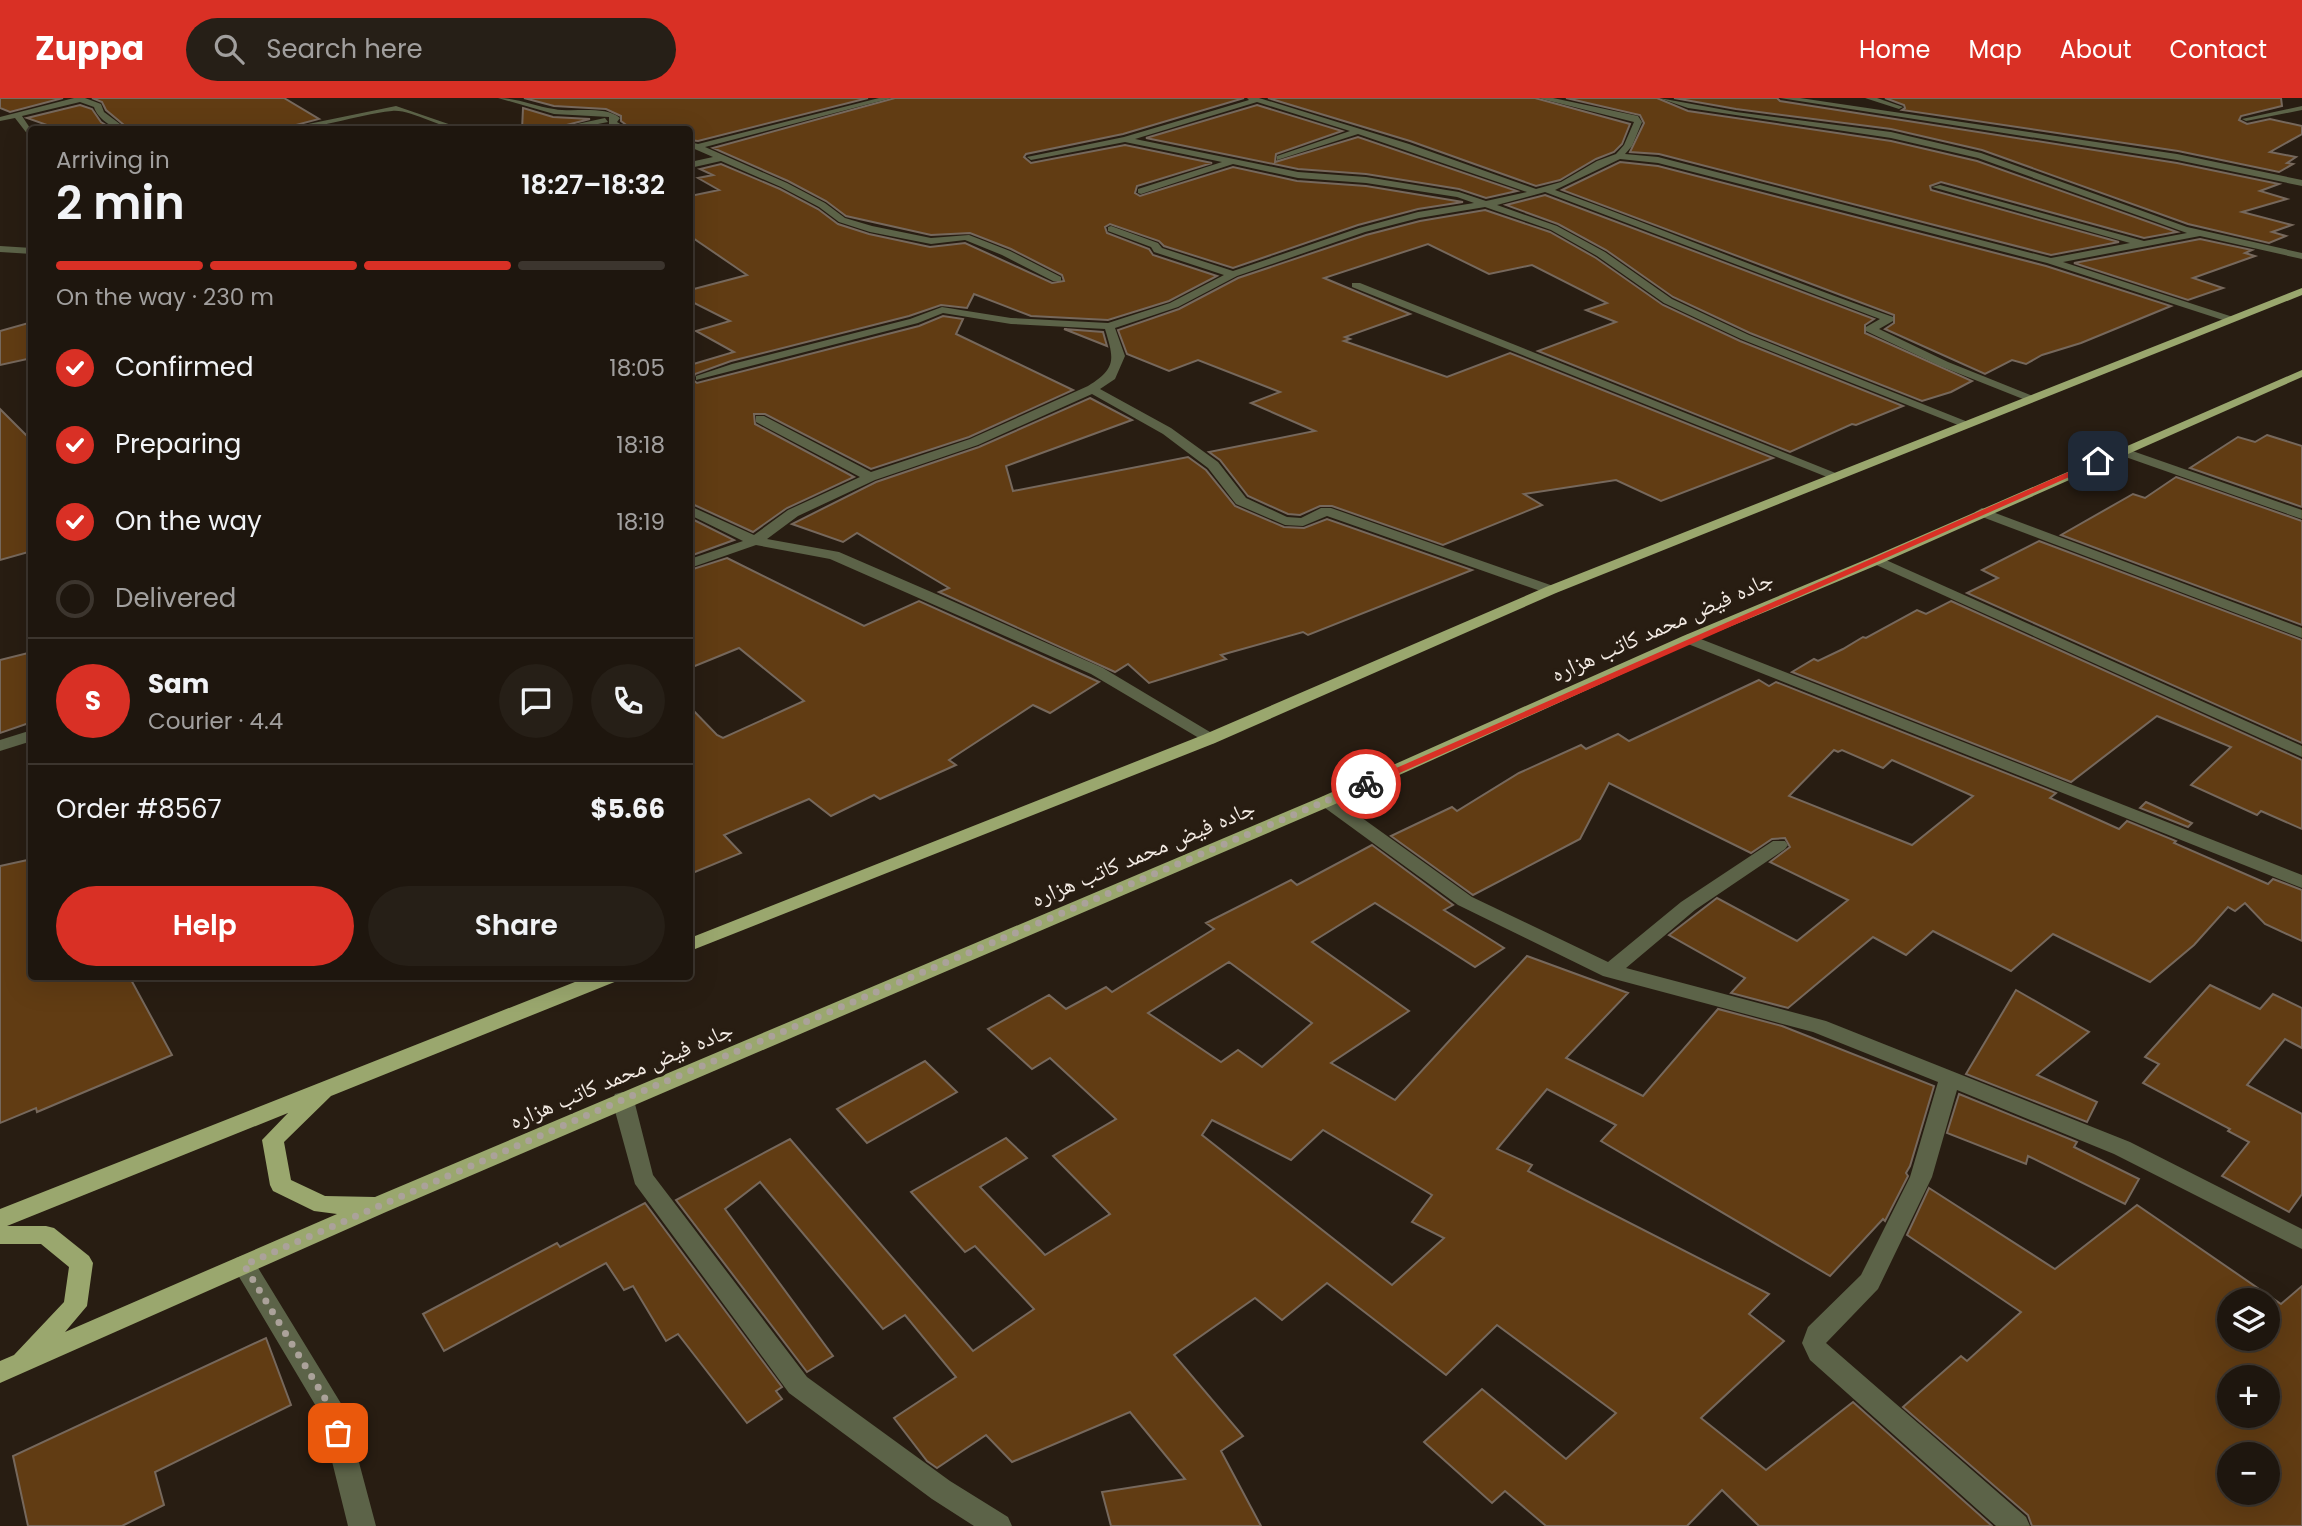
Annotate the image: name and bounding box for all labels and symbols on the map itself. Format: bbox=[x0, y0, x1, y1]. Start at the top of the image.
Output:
pin bbox=[2068, 431, 2128, 491]
street label: جاده فیض محمد کاتب هزاره bbox=[1546, 563, 1778, 689]
courier bbox=[1331, 749, 1401, 819]
street label: جاده فیض محمد کاتب هزاره bbox=[1026, 791, 1260, 915]
street label: جاده فیض محمد کاتب هزاره bbox=[504, 1013, 738, 1137]
pin bbox=[308, 1403, 368, 1463]

